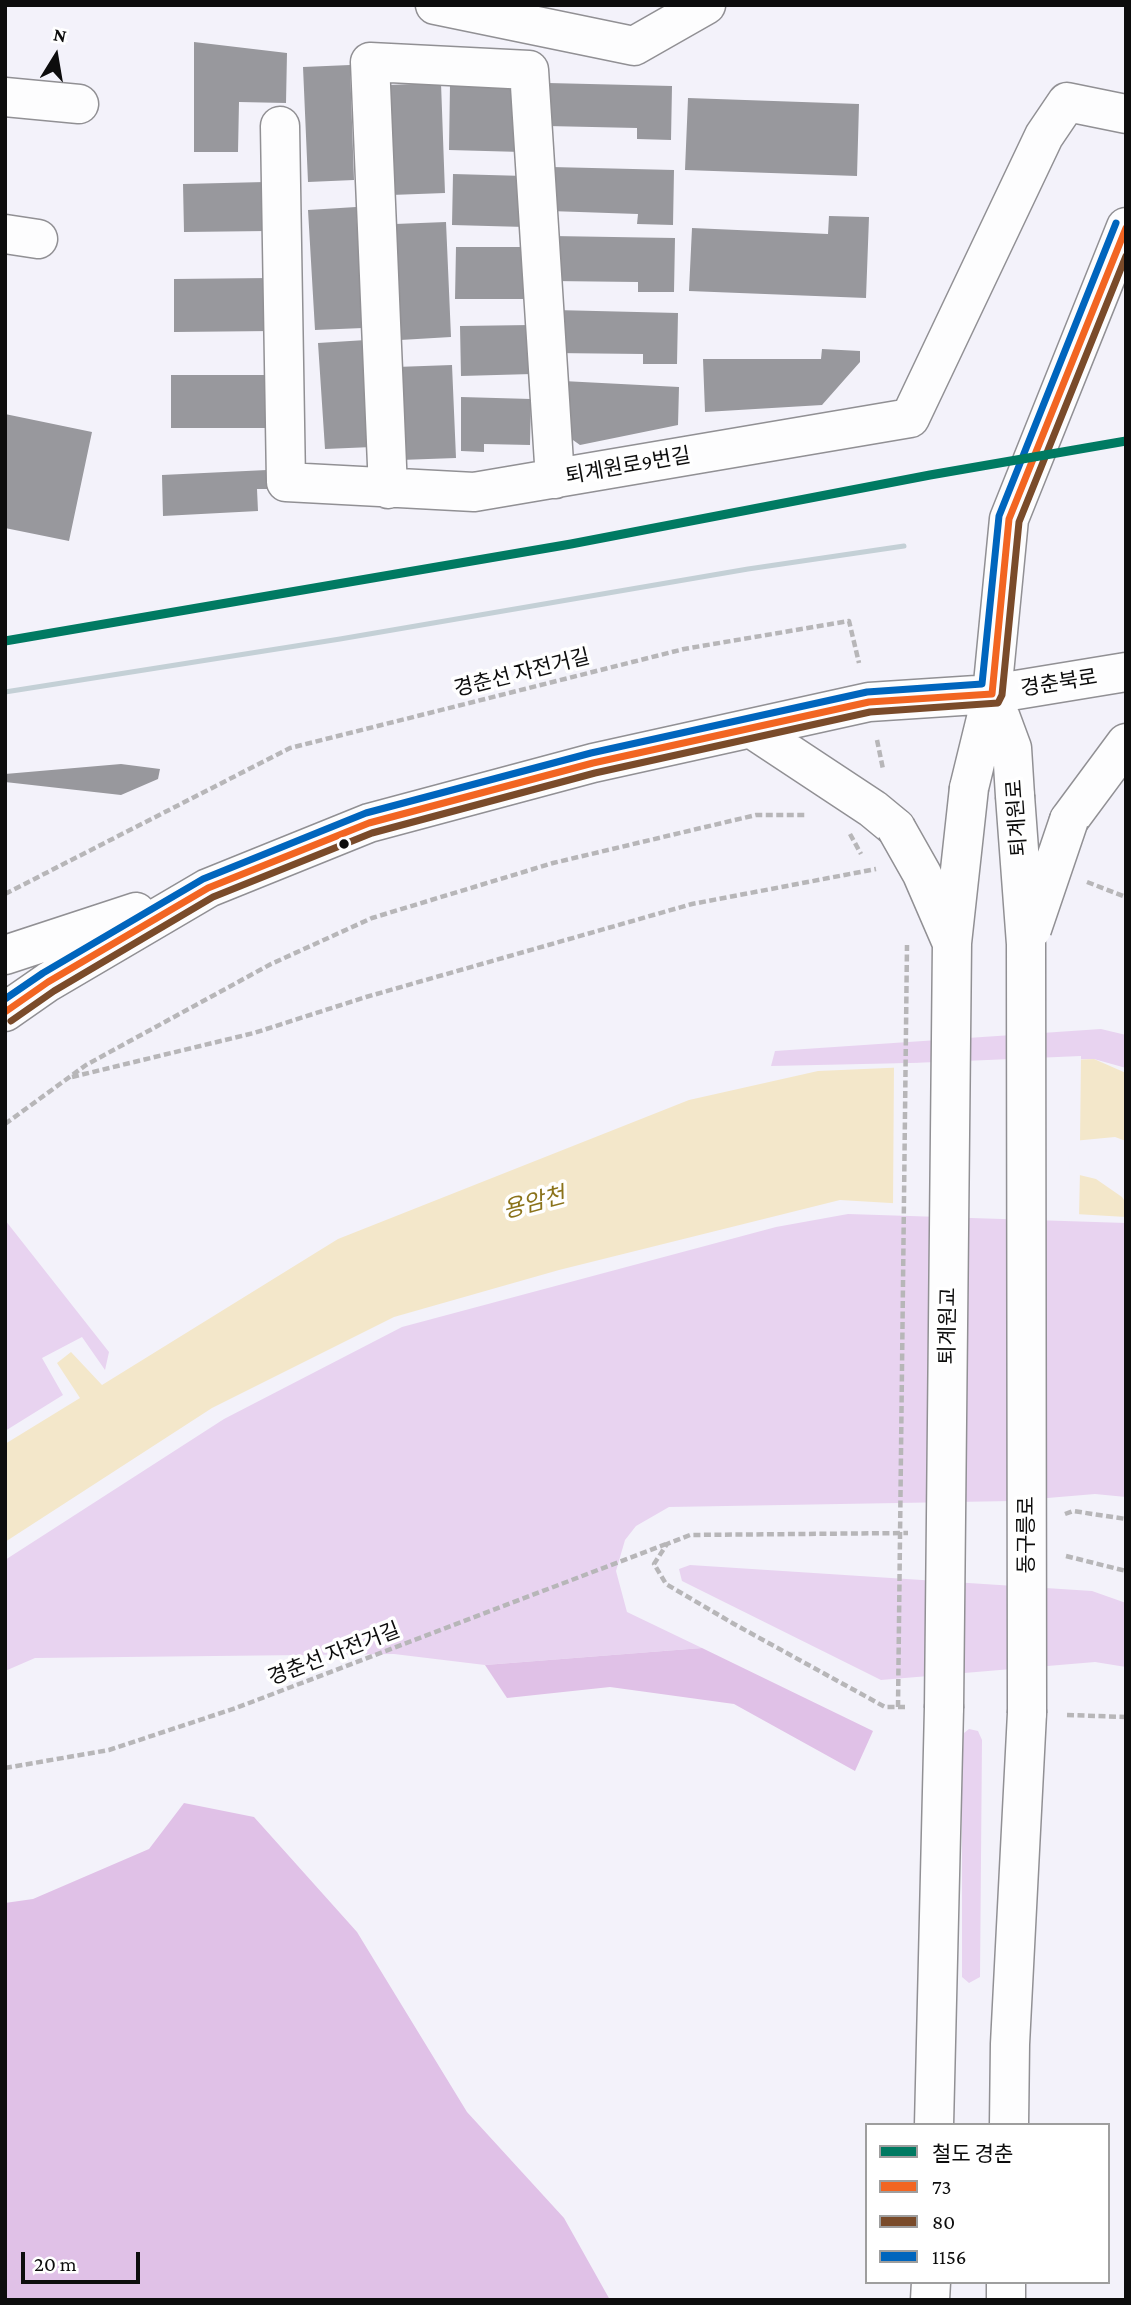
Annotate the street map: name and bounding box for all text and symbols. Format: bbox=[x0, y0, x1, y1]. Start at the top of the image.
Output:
north arrow bbox=[21, 21, 91, 91]
text: N bbox=[52, 23, 68, 46]
street label: 퇴계원로9번길 bbox=[563, 443, 693, 489]
street label: 경춘선 자전거길 bbox=[451, 644, 593, 702]
street label: 경춘북로 bbox=[1019, 665, 1099, 701]
street label: 퇴계원로 bbox=[1002, 779, 1032, 857]
unlabelled marker bbox=[337, 837, 351, 851]
water label: 용암천 bbox=[500, 1181, 568, 1225]
street label: 퇴계원교 bbox=[935, 1287, 961, 1365]
street label: 동구릉로 bbox=[1014, 1496, 1040, 1574]
street label: 경춘선 자전거길 bbox=[265, 1617, 403, 1691]
legend bbox=[865, 2123, 1110, 2284]
text: 철도 경춘 bbox=[932, 2142, 1013, 2166]
text: 73 bbox=[932, 2175, 951, 2199]
text: 80 bbox=[932, 2210, 955, 2234]
scale bar bbox=[24, 2238, 144, 2282]
text: 1156 bbox=[932, 2245, 967, 2269]
text: 20 m bbox=[34, 2252, 77, 2276]

